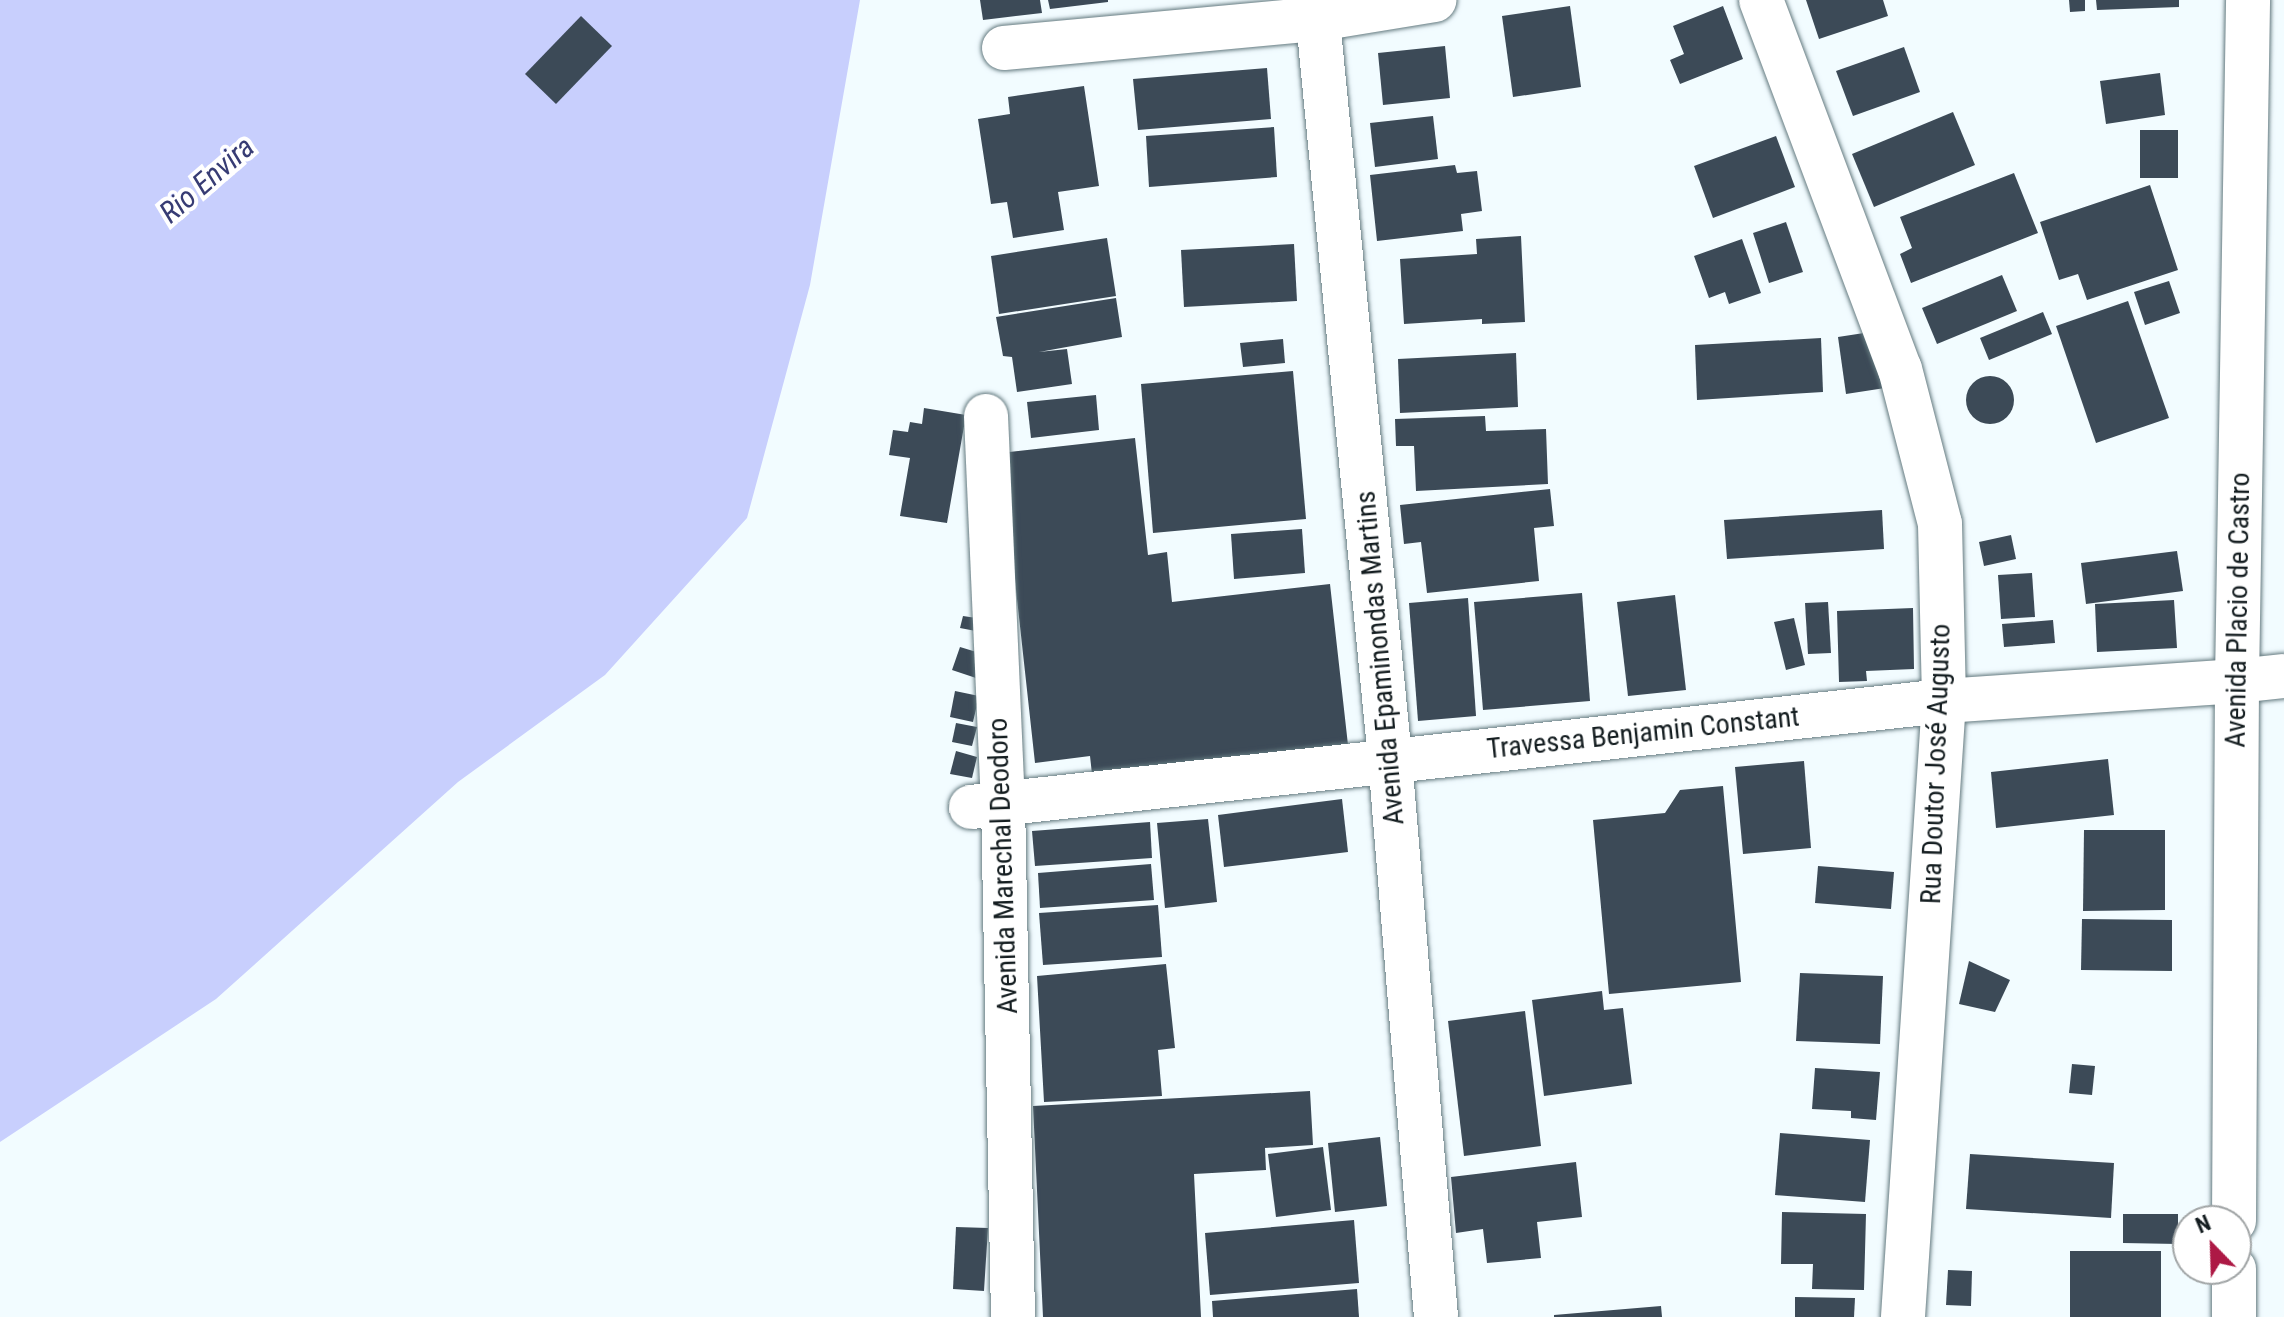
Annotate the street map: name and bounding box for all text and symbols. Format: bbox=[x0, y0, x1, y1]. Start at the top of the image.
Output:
water label: Rio Envira bbox=[152, 129, 262, 231]
street label: Avenida Placio de Castro bbox=[2219, 472, 2257, 748]
street label: Avenida Epaminondas Martins bbox=[1349, 490, 1411, 826]
street label: Rua Doutor José Augusto bbox=[1914, 623, 1958, 905]
street label: Travessa Benjamin Constant bbox=[1485, 700, 1801, 766]
street label: Avenida Marechal Deodoro bbox=[981, 717, 1025, 1015]
north arrow bbox=[2172, 1205, 2252, 1285]
text: N bbox=[2192, 1210, 2214, 1238]

